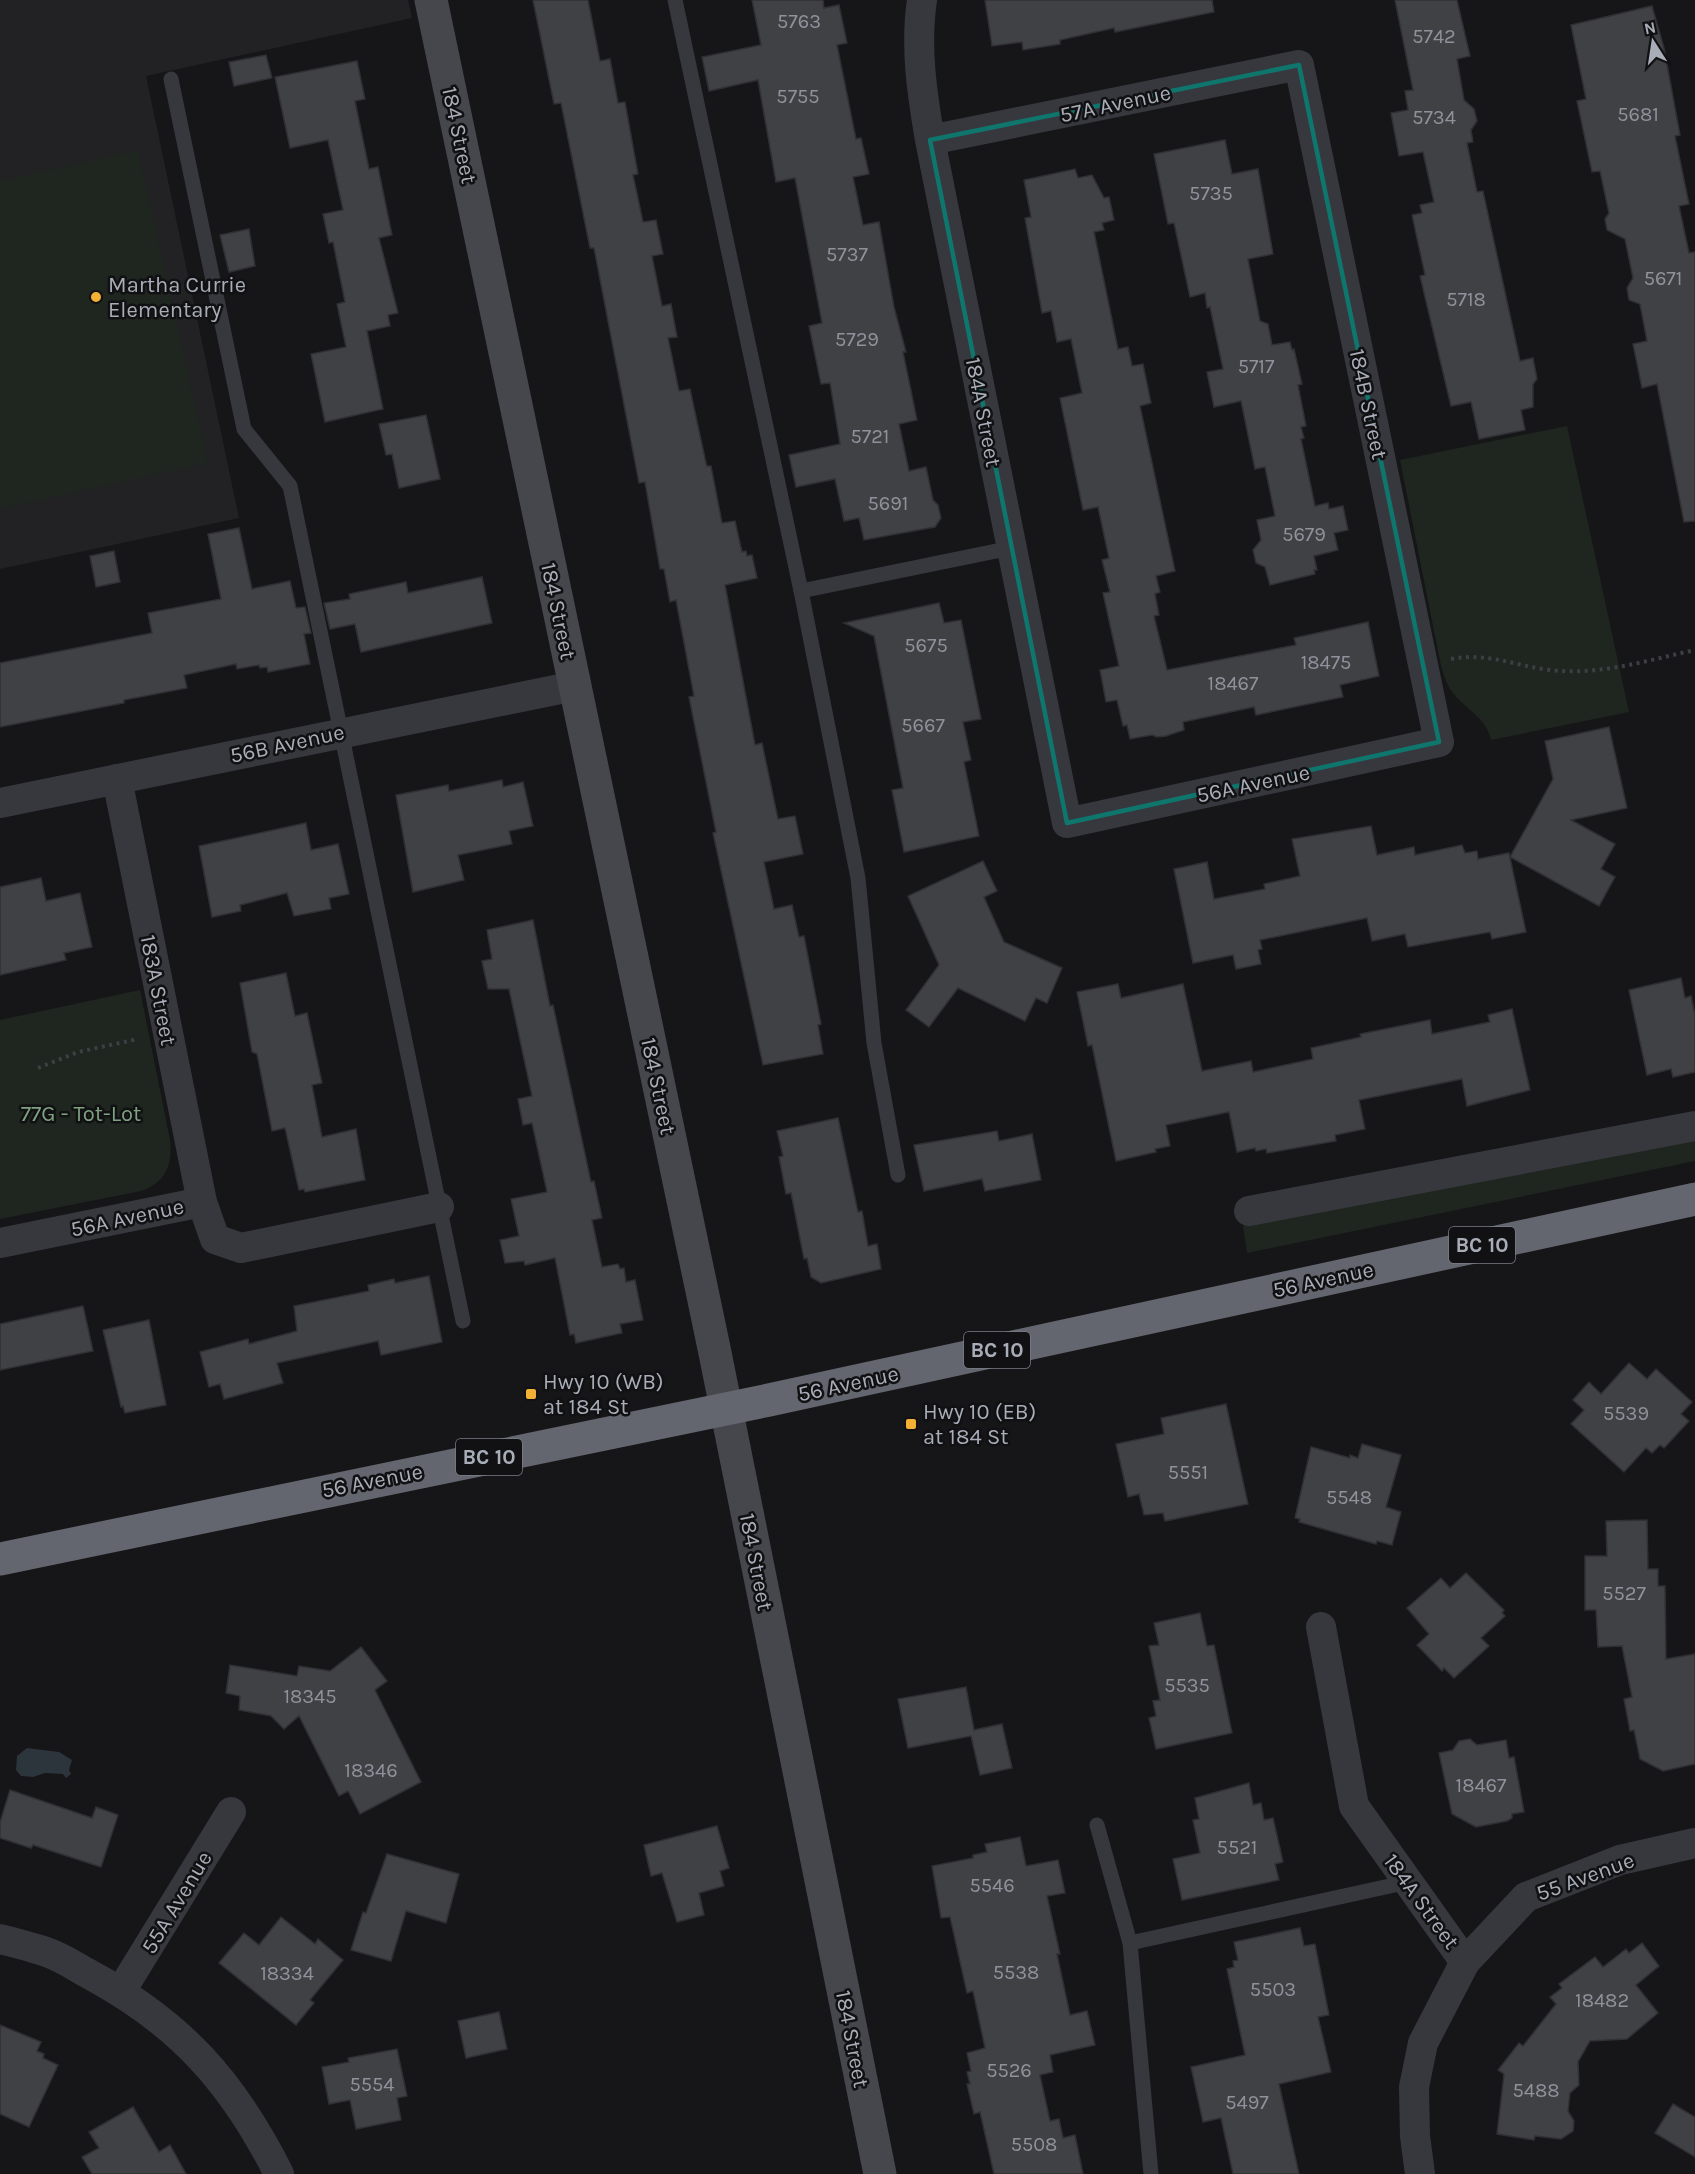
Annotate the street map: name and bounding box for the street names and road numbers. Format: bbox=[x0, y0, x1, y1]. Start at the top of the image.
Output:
street label: 57A Avenue bbox=[1057, 80, 1173, 128]
street label: 184 Street bbox=[436, 84, 482, 186]
street label: 184B Street bbox=[1344, 347, 1392, 462]
street label: 184A Street bbox=[960, 355, 1006, 469]
street label: 184 Street bbox=[535, 560, 581, 662]
street label: 56B Avenue bbox=[228, 719, 347, 769]
street label: 56A Avenue bbox=[1194, 759, 1312, 809]
street label: 183A Street bbox=[135, 933, 181, 1048]
street label: 184 Street bbox=[635, 1035, 681, 1137]
street label: 56A Avenue bbox=[68, 1193, 186, 1243]
road number: BC 10 bbox=[1449, 1227, 1515, 1263]
street label: 56 Avenue bbox=[1270, 1257, 1376, 1303]
road number: BC 10 bbox=[964, 1332, 1030, 1368]
street label: 56 Avenue bbox=[795, 1361, 901, 1407]
road number: BC 10 bbox=[456, 1439, 522, 1475]
street label: 56 Avenue bbox=[319, 1458, 425, 1504]
street label: 184 Street bbox=[734, 1511, 778, 1613]
street label: 55A Avenue bbox=[136, 1846, 218, 1959]
street label: 55 Avenue bbox=[1533, 1847, 1638, 1907]
street label: 184A Street bbox=[1378, 1849, 1464, 1954]
street label: 184 Street bbox=[830, 1988, 874, 2090]

